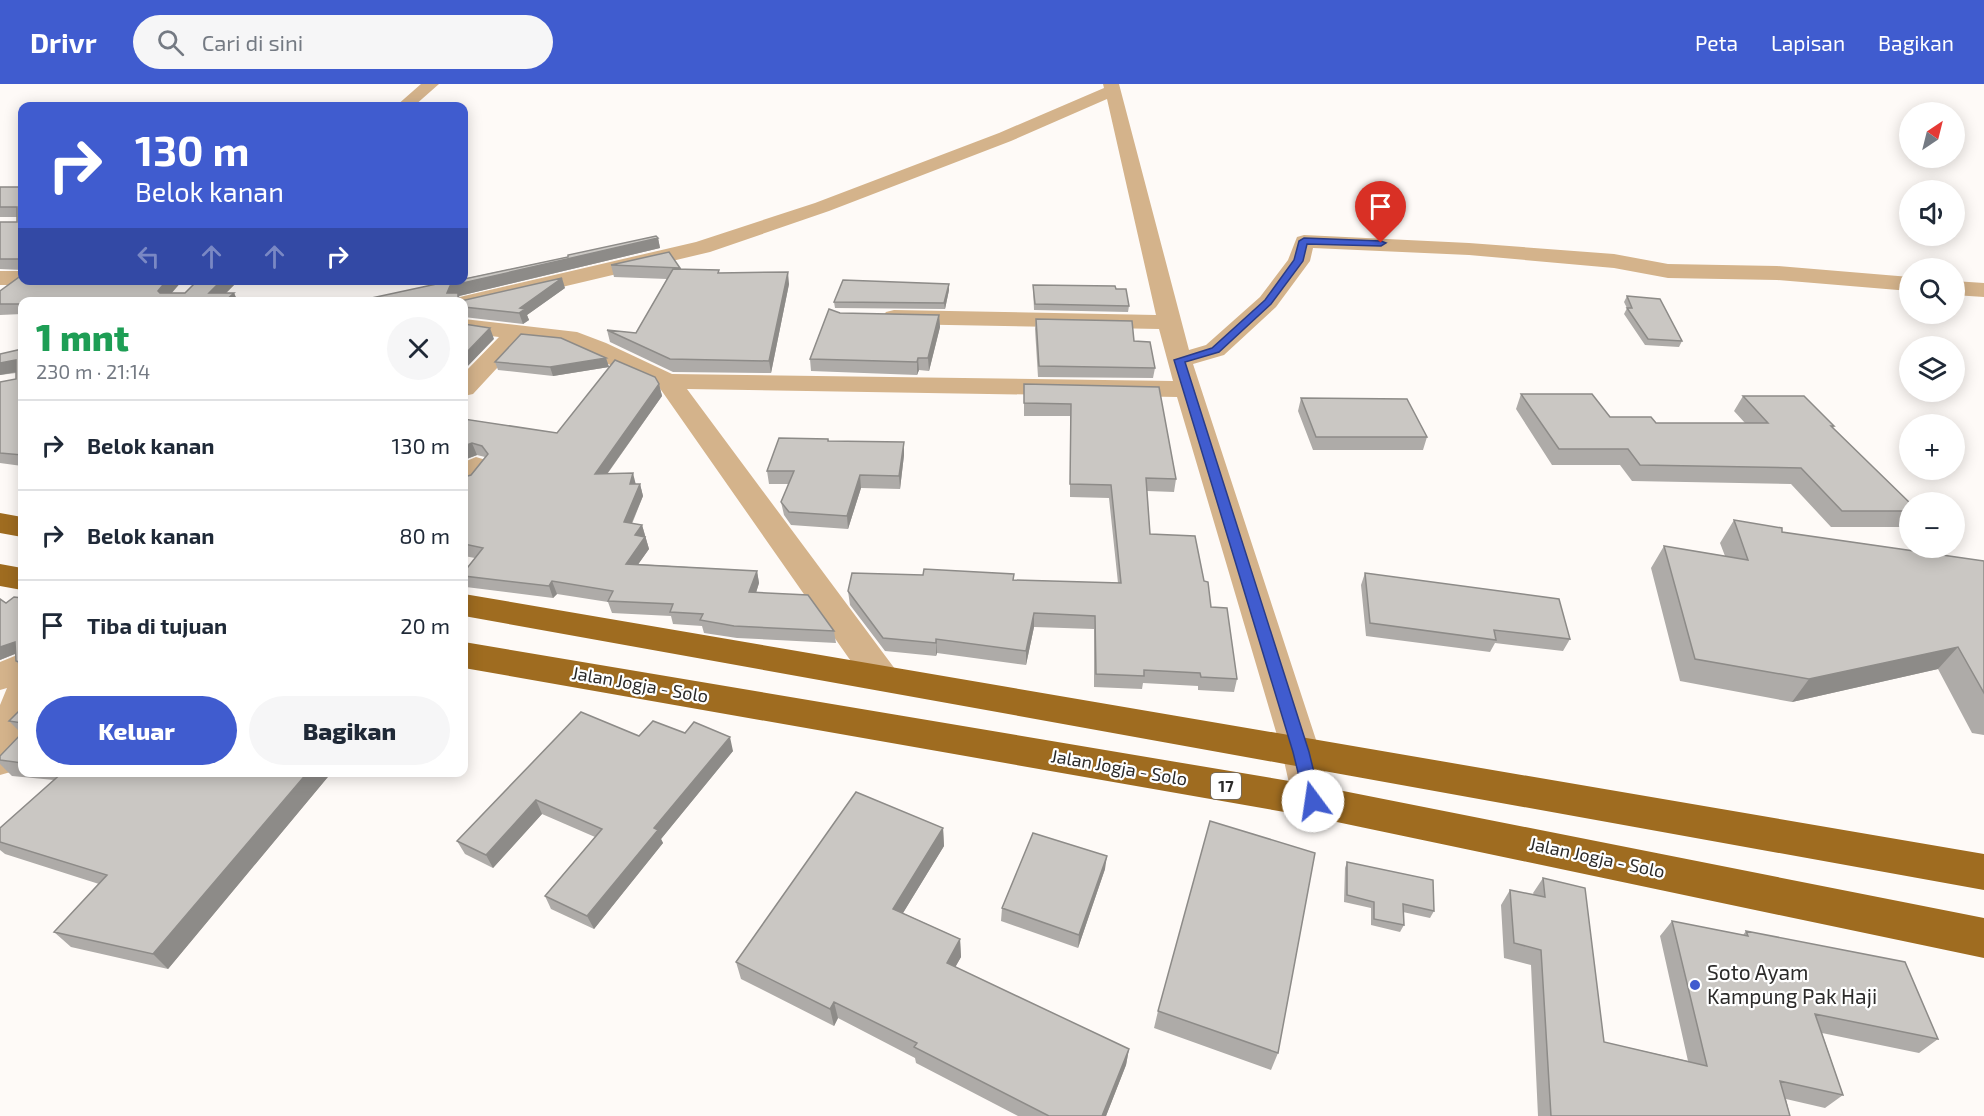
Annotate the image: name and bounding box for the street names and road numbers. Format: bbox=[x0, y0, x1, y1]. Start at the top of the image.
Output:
street label: Jalan Jogja - Solo bbox=[570, 661, 710, 707]
street label: Jalan Jogja - Solo bbox=[1049, 744, 1189, 790]
road number: 17 bbox=[1211, 773, 1241, 799]
street label: Jalan Jogja - Solo bbox=[1527, 832, 1667, 882]

